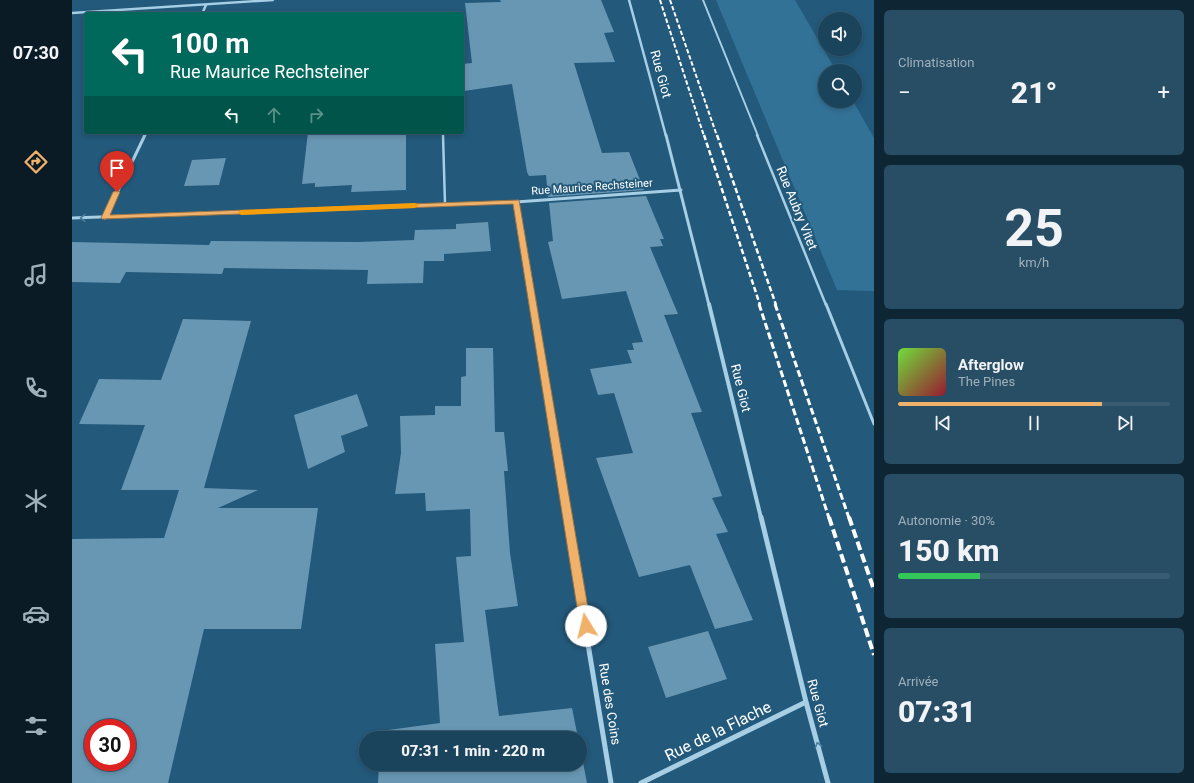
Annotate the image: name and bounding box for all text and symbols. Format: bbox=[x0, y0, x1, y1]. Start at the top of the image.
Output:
map controls bbox=[818, 12, 862, 108]
button: sound bbox=[818, 12, 862, 56]
text: 100 m bbox=[170, 27, 249, 60]
icon: left bbox=[104, 28, 156, 80]
text: 07:30 bbox=[13, 42, 59, 63]
street label: Rue Giot bbox=[647, 48, 675, 100]
text: Climatisation bbox=[898, 55, 974, 70]
text: Rue Maurice Rechsteiner bbox=[170, 61, 369, 82]
button: search bbox=[818, 64, 862, 108]
text: 21° bbox=[1011, 75, 1057, 110]
text: − bbox=[898, 80, 911, 105]
text: + bbox=[1158, 80, 1170, 105]
icon: left bbox=[221, 104, 243, 126]
icon: ahead bbox=[263, 104, 285, 126]
icon: right bbox=[305, 104, 327, 126]
icon: directions bbox=[22, 148, 50, 176]
pin bbox=[100, 151, 134, 192]
icon: arrive bbox=[106, 157, 128, 179]
street label: Rue Aubry Vitet bbox=[773, 164, 821, 252]
street label: Rue Maurice Rechsteiner bbox=[531, 176, 653, 198]
text: 25 bbox=[1004, 198, 1064, 259]
one-way arrow bbox=[80, 214, 86, 222]
text: km/h bbox=[1019, 255, 1049, 270]
icon: music bbox=[22, 261, 50, 289]
text: Afterglow bbox=[958, 356, 1024, 374]
street label: Rue Giot bbox=[728, 362, 754, 414]
icon: phone bbox=[22, 374, 50, 402]
text: The Pines bbox=[958, 374, 1015, 389]
icon: previous bbox=[932, 412, 954, 434]
icon: pause bbox=[1023, 412, 1045, 434]
icon: next bbox=[1114, 412, 1136, 434]
icon: climate bbox=[22, 487, 50, 515]
text: Autonomie · 30% bbox=[898, 513, 995, 528]
text: 150 km bbox=[898, 533, 1000, 568]
icon: car bbox=[22, 600, 50, 628]
position arrow bbox=[565, 605, 607, 647]
street label: Rue des Coins bbox=[596, 662, 624, 746]
text: Arrivée bbox=[898, 674, 938, 689]
street label: Rue Giot bbox=[804, 677, 832, 729]
text: 07:31 bbox=[898, 694, 976, 729]
street label: Rue de la Flache bbox=[662, 697, 774, 765]
icon: filters bbox=[22, 712, 50, 740]
speed limit sign: 30 bbox=[84, 719, 136, 771]
text: 07:31 · 1 min · 220 m bbox=[401, 742, 545, 760]
one-way arrow bbox=[814, 742, 823, 749]

